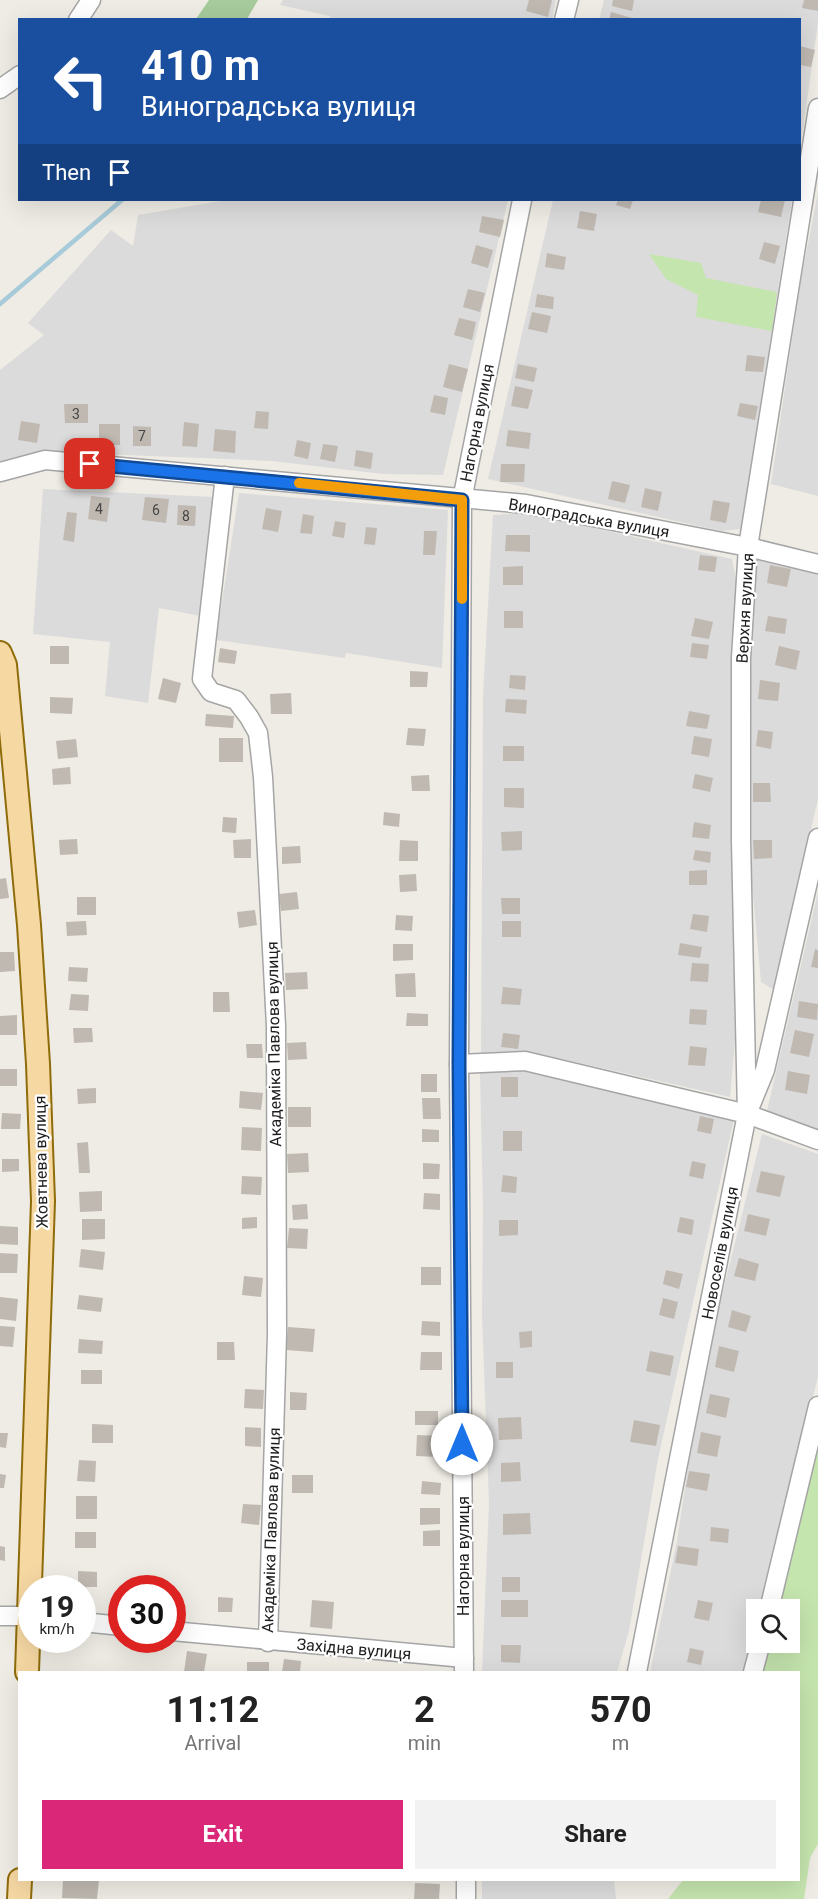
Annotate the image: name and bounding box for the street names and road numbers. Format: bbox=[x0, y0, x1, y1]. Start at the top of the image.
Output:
street label: Нагорна вулиця bbox=[456, 362, 498, 484]
street label: Виноградська вулиця bbox=[507, 494, 671, 542]
street label: Верхня вулиця bbox=[733, 552, 757, 664]
street label: Академіка Павлова вулиця bbox=[263, 941, 285, 1147]
street label: Жовтнева вулиця bbox=[30, 1095, 52, 1229]
street label: Новоселів вулиця bbox=[698, 1185, 742, 1321]
street label: Академіка Павлова вулиця bbox=[258, 1427, 284, 1633]
street label: Нагорна вулиця bbox=[454, 1496, 473, 1616]
street label: Західна вулиця bbox=[296, 1635, 412, 1663]

